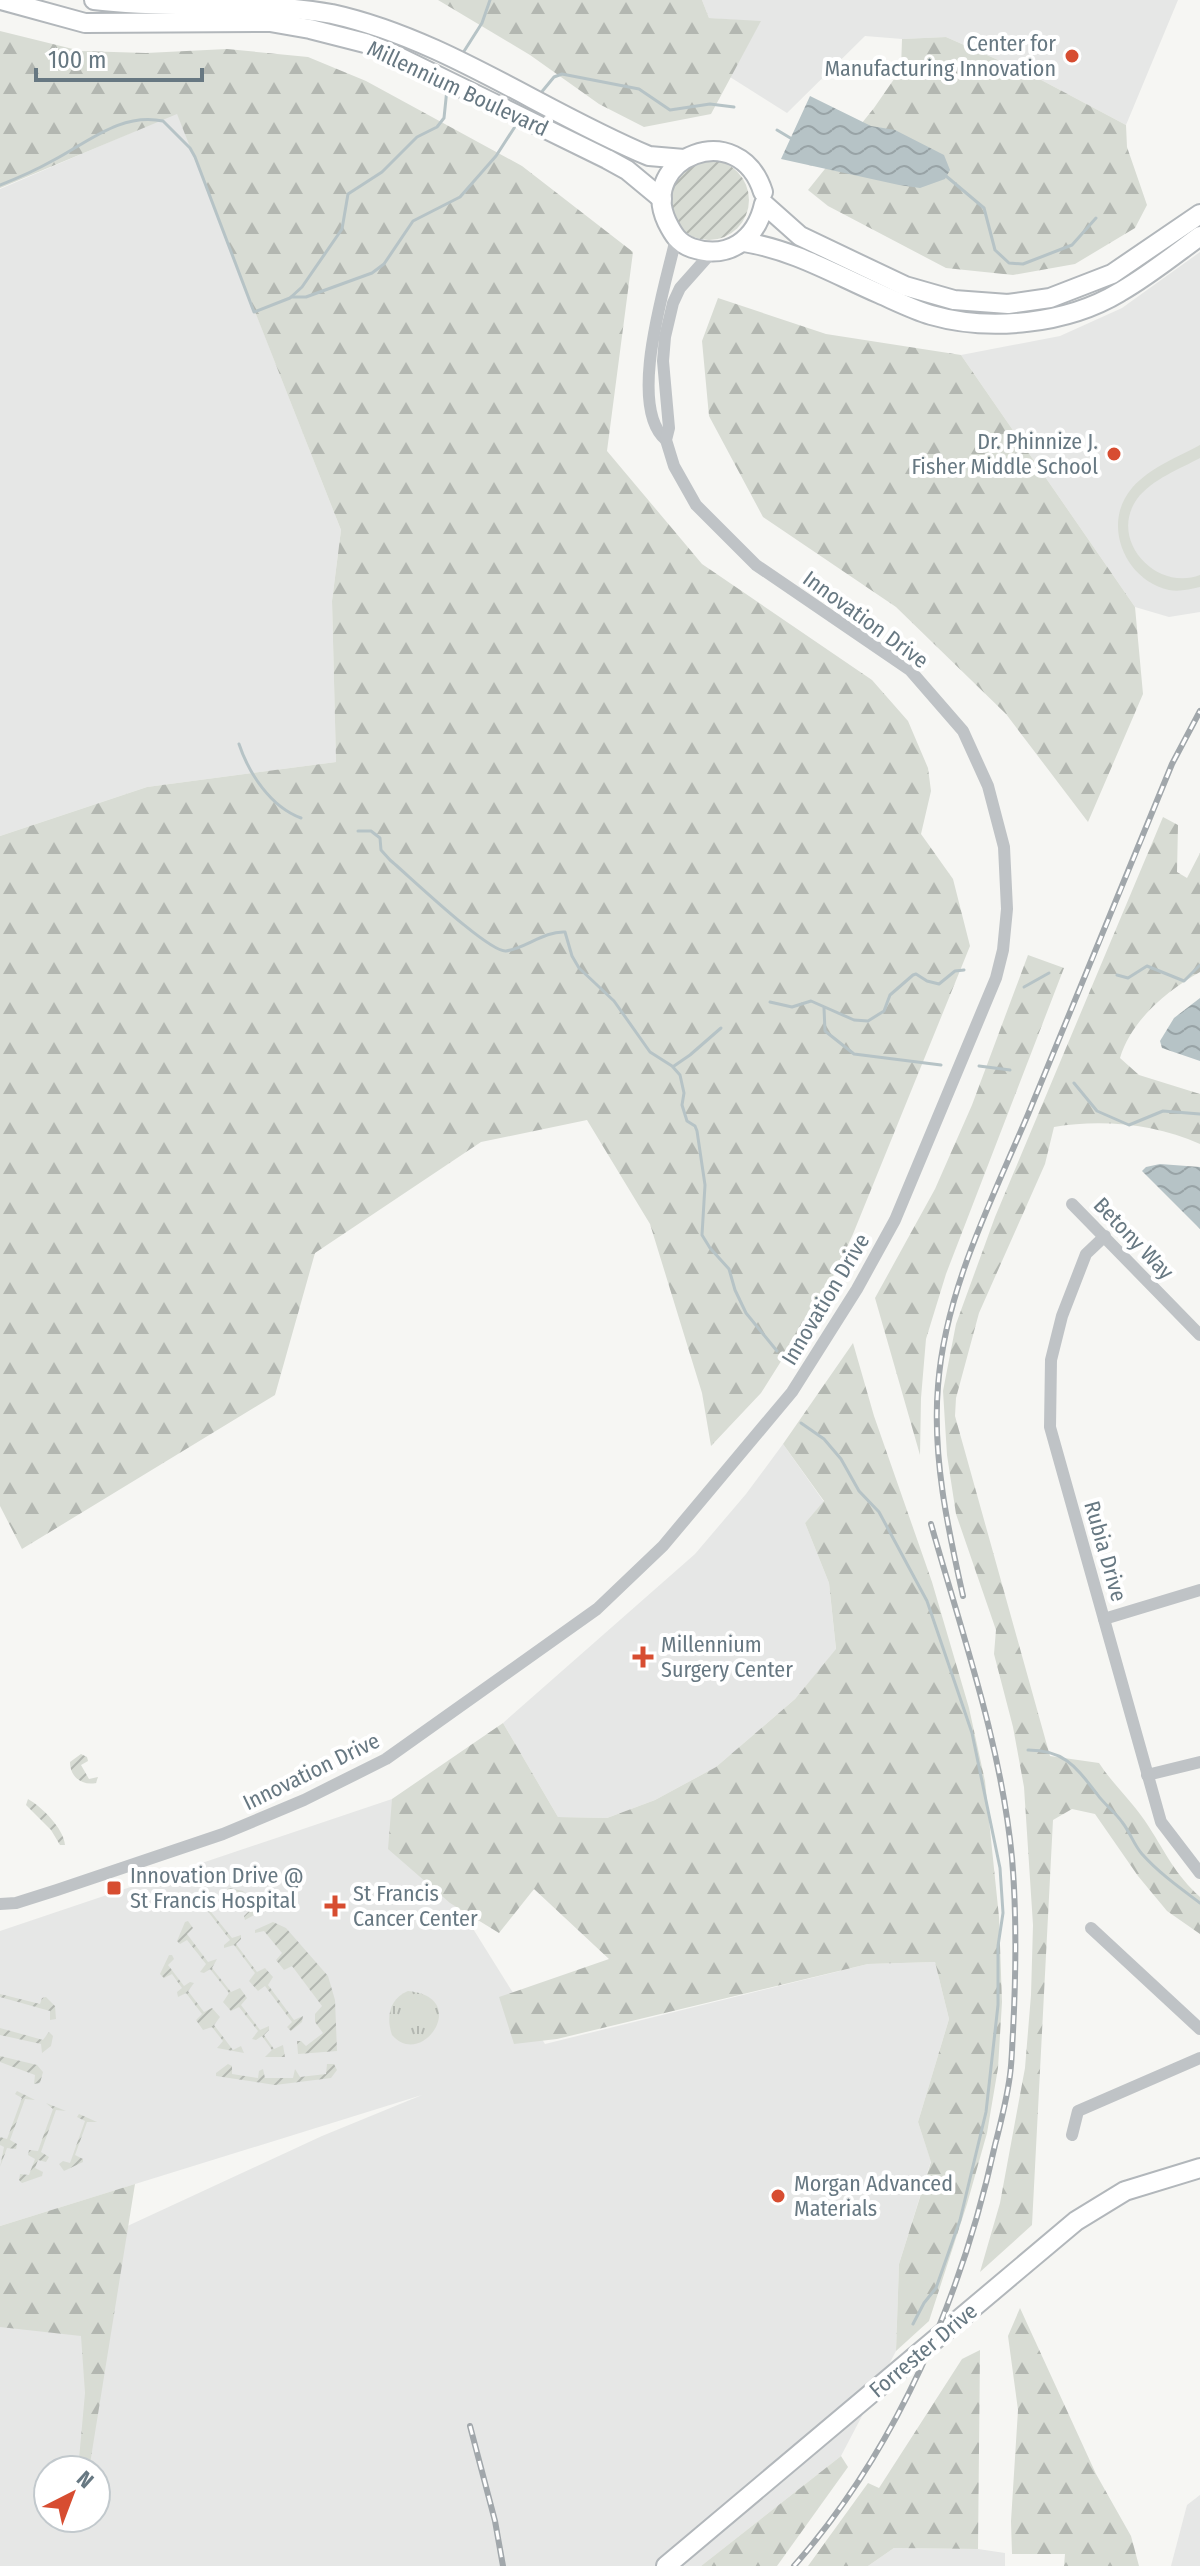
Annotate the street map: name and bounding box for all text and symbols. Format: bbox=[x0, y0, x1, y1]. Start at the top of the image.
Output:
place label: Center for Manufacturing Innovation bbox=[824, 30, 1056, 82]
scale bar bbox=[36, 32, 202, 82]
street label: Millennium Boulevard bbox=[363, 35, 553, 142]
text: 100 m bbox=[48, 46, 106, 74]
marker: Center for Manufacturing Innovation bbox=[1063, 47, 1081, 65]
place label: Dr. Phinnize J. Fisher Middle School bbox=[911, 428, 1098, 480]
marker: Dr. Phinnize J. Fisher Middle School bbox=[1105, 445, 1123, 463]
street label: Innovation Drive bbox=[798, 565, 934, 674]
street label: Betony Way bbox=[1088, 1192, 1180, 1285]
street label: Innovation Drive bbox=[776, 1229, 875, 1370]
street label: Rubia Drive bbox=[1078, 1498, 1133, 1604]
place label: Millennium Surgery Center bbox=[661, 1631, 793, 1683]
marker: Millennium Surgery Center bbox=[632, 1646, 654, 1668]
street label: Innovation Drive bbox=[239, 1727, 384, 1816]
place label: Innovation Drive @ St Francis Hospital bbox=[130, 1862, 304, 1914]
marker: Innovation Drive @ St Francis Hospital bbox=[105, 1879, 123, 1897]
place label: St Francis Cancer Center bbox=[353, 1880, 478, 1932]
marker: St Francis Cancer Center bbox=[324, 1895, 346, 1917]
place label: Morgan Advanced Materials bbox=[794, 2170, 953, 2222]
marker: Morgan Advanced Materials bbox=[769, 2187, 787, 2205]
street label: Forrester Drive bbox=[864, 2297, 983, 2403]
north arrow bbox=[32, 2454, 112, 2534]
text: N bbox=[71, 2465, 99, 2494]

